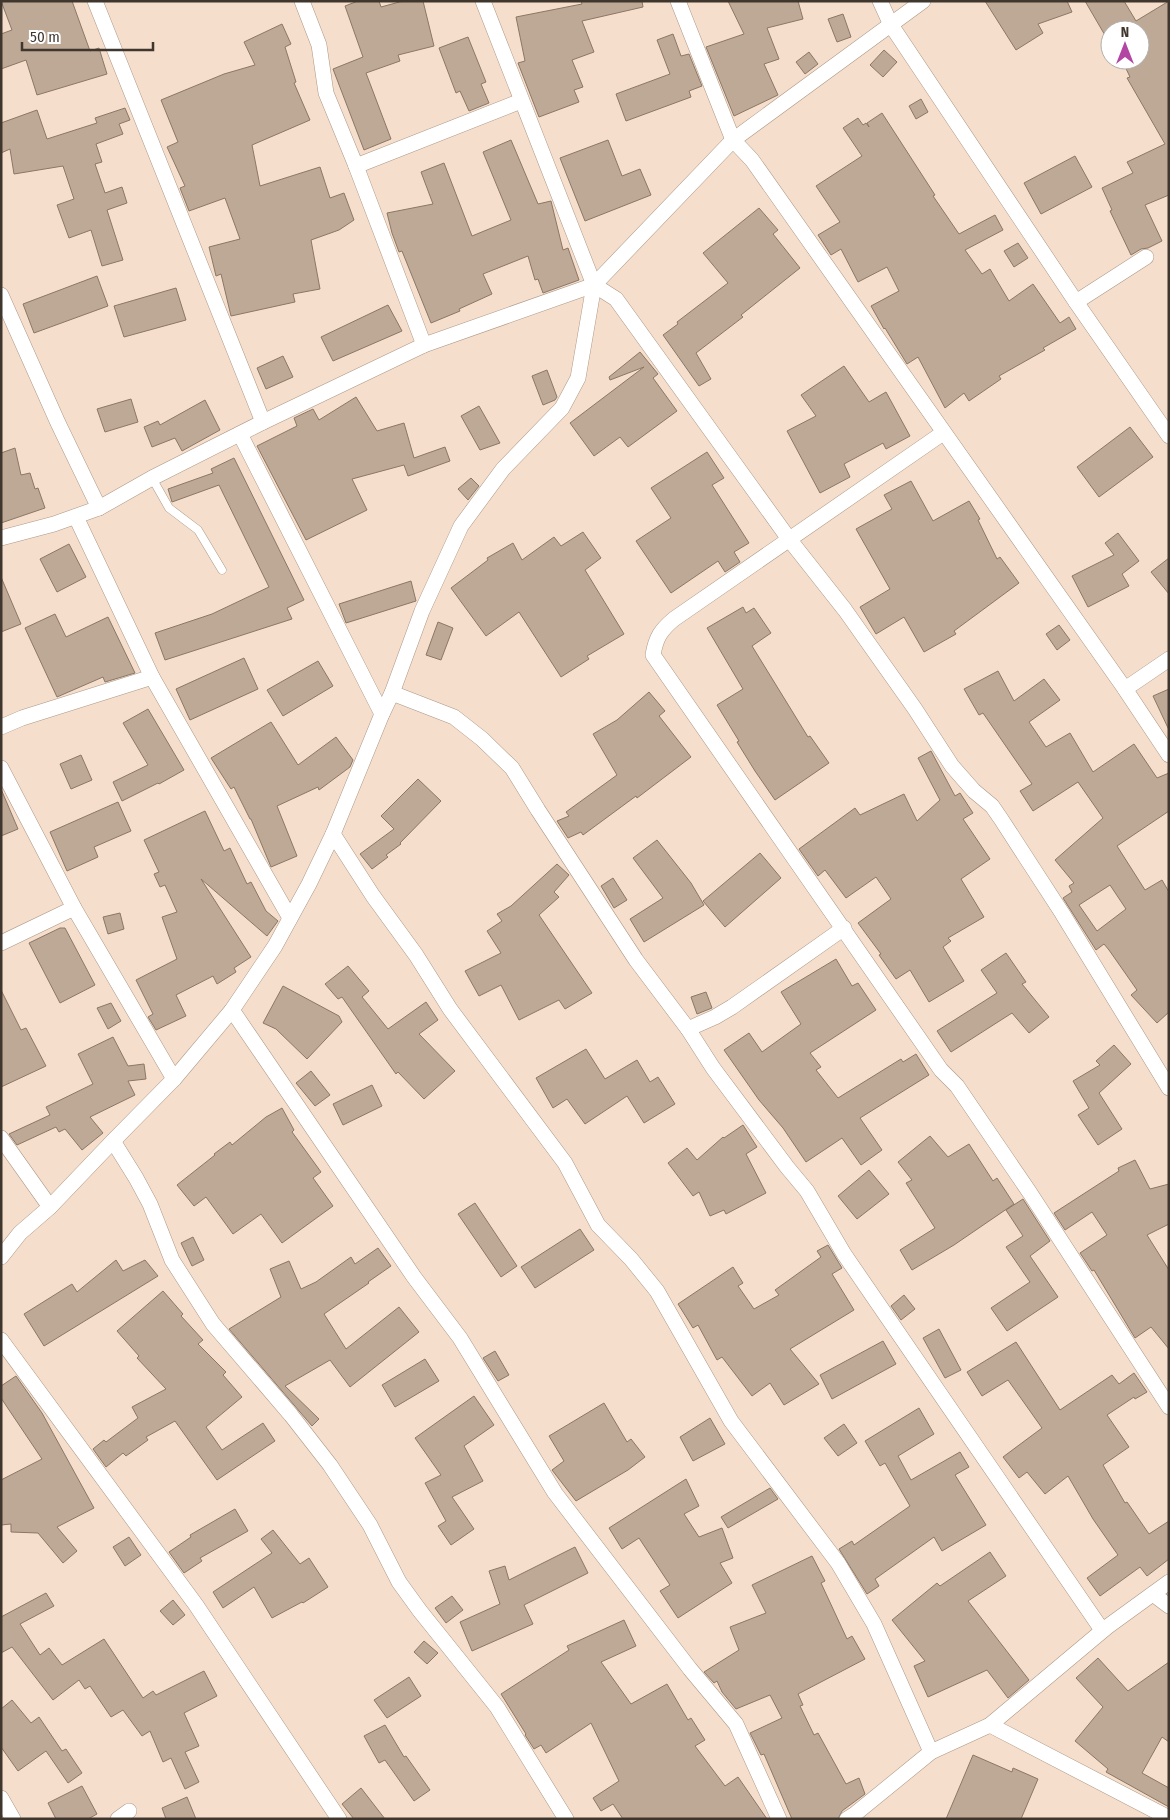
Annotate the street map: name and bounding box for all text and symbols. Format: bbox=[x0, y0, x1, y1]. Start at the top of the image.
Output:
scale bar bbox=[22, 20, 154, 52]
north arrow bbox=[1100, 20, 1150, 70]
text: N bbox=[1121, 24, 1129, 41]
text: 50 m bbox=[30, 28, 60, 46]

